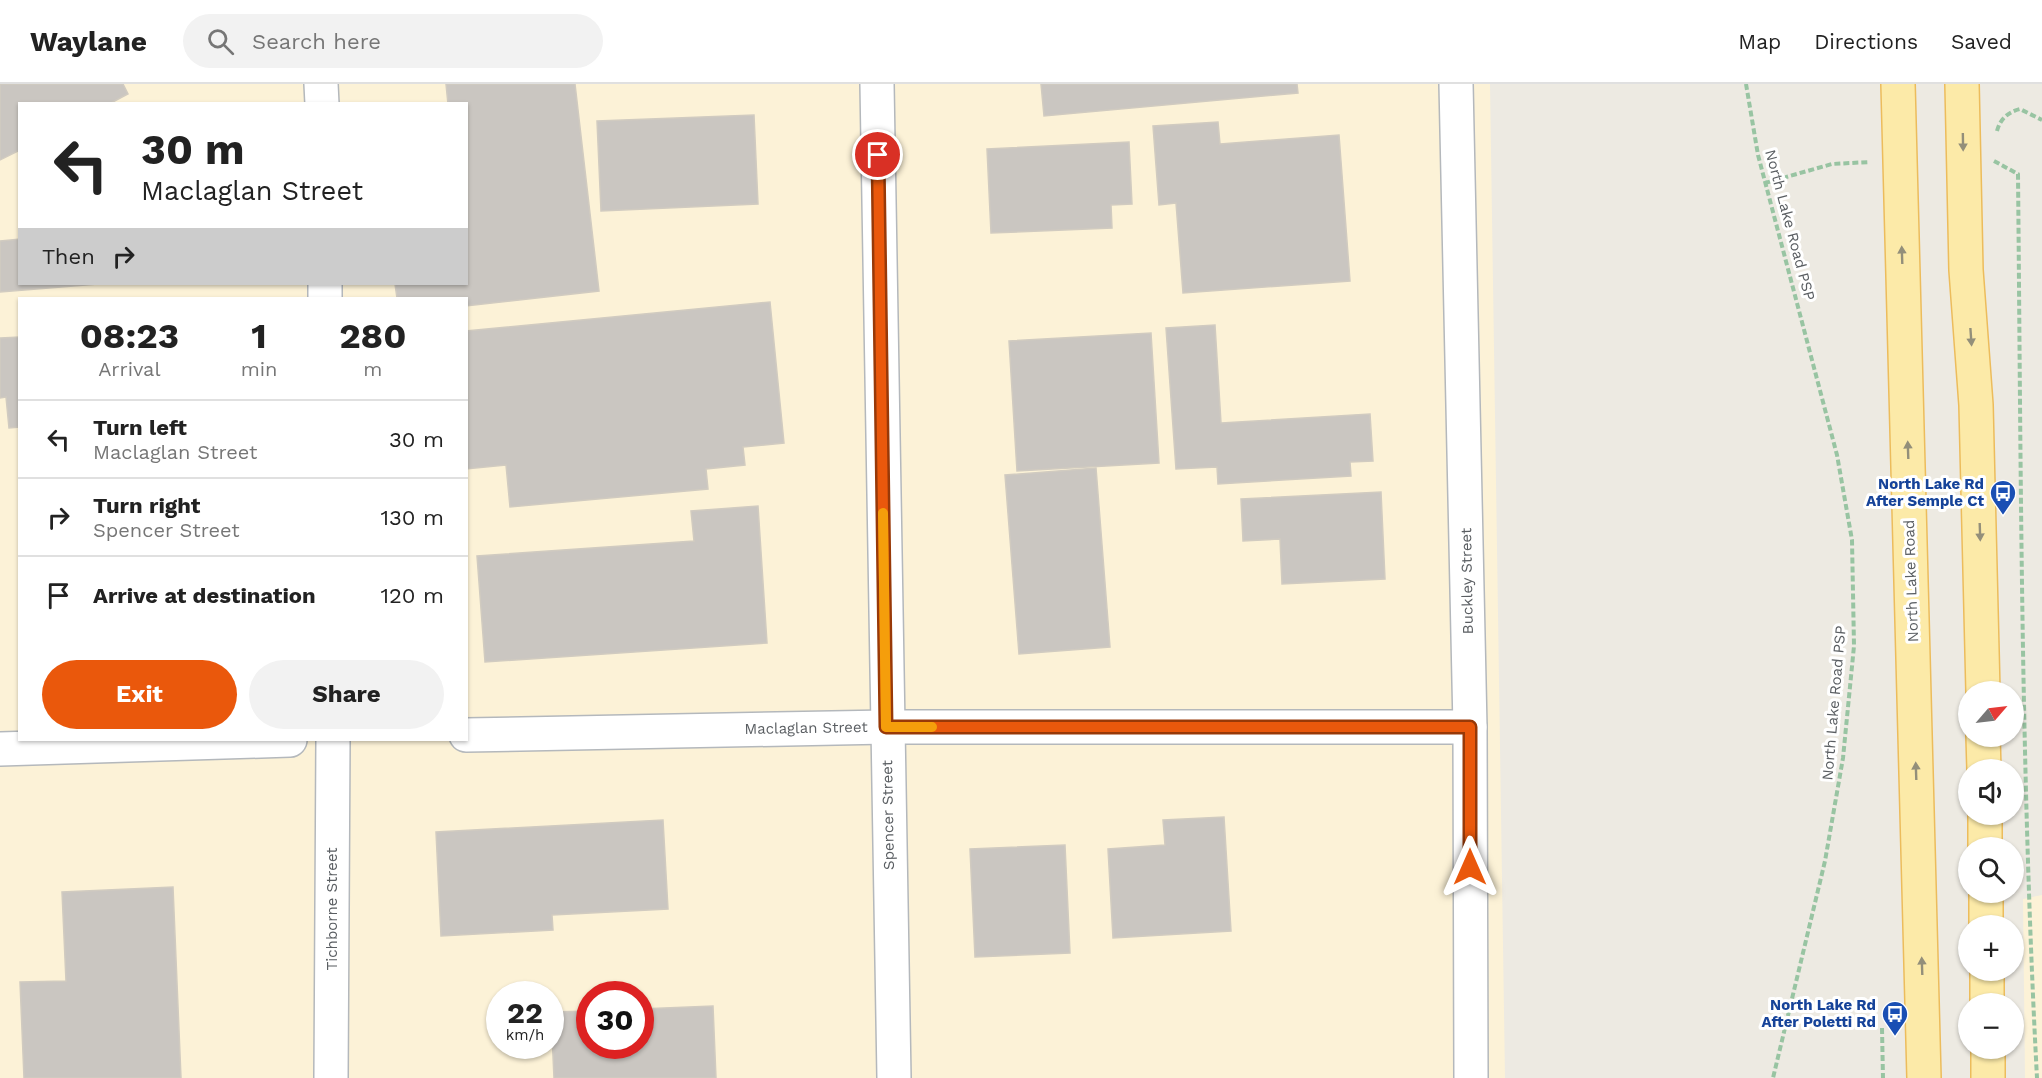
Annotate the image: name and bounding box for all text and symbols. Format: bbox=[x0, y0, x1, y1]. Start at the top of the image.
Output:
search box bbox=[183, 14, 603, 68]
text: Waylane bbox=[30, 25, 147, 58]
icon: search bbox=[204, 25, 237, 58]
text: Search here bbox=[252, 29, 381, 54]
text: Map bbox=[1738, 29, 1781, 54]
text: Directions bbox=[1814, 29, 1918, 54]
text: Saved bbox=[1951, 29, 2012, 54]
text: 30 m bbox=[141, 125, 245, 174]
icon: left bbox=[42, 126, 120, 204]
pin bbox=[852, 129, 903, 180]
one-way arrow bbox=[1959, 133, 1968, 152]
icon: arrive bbox=[861, 138, 894, 171]
street label: North Lake Road PSP bbox=[1761, 148, 1819, 302]
text: Maclaglan Street bbox=[141, 175, 363, 207]
icon: right bbox=[107, 240, 140, 273]
text: Then bbox=[42, 244, 95, 269]
one-way arrow bbox=[1897, 245, 1907, 264]
text: 08:23 bbox=[80, 315, 179, 357]
text: 1 bbox=[251, 315, 267, 357]
text: 280 bbox=[339, 315, 406, 357]
one-way arrow bbox=[1967, 328, 1976, 347]
text: Arrival bbox=[98, 357, 161, 381]
text: min bbox=[241, 357, 277, 381]
text: m bbox=[363, 357, 382, 381]
text: Turn left bbox=[93, 415, 187, 440]
icon: left bbox=[42, 423, 75, 456]
text: 30 m bbox=[389, 427, 444, 452]
text: Maclaglan Street bbox=[93, 440, 257, 464]
one-way arrow bbox=[1903, 440, 1912, 459]
place label: North Lake Rd After Semple Ct bbox=[1866, 475, 1984, 510]
bus stop icon: North Lake Rd After Semple Ct bbox=[1988, 478, 2018, 516]
text: Turn right bbox=[93, 493, 200, 518]
icon: right bbox=[42, 501, 75, 534]
text: 130 m bbox=[380, 505, 444, 530]
text: Spencer Street bbox=[93, 518, 240, 542]
street label: North Lake Road bbox=[1900, 520, 1922, 642]
one-way arrow bbox=[1975, 523, 1984, 542]
street label: Buckley Street bbox=[1457, 527, 1477, 634]
icon: arrive bbox=[42, 579, 75, 612]
text: Arrive at destination bbox=[93, 583, 316, 608]
text: 120 m bbox=[380, 583, 444, 608]
street label: North Lake Road PSP bbox=[1818, 625, 1850, 781]
button: Exit bbox=[42, 660, 237, 729]
button: Share bbox=[249, 660, 444, 729]
north arrow bbox=[1958, 681, 2024, 747]
map controls bbox=[1958, 681, 2024, 1059]
street label: Maclaglan Street bbox=[744, 718, 869, 738]
street label: Spencer Street bbox=[878, 759, 898, 870]
button: sound bbox=[1958, 759, 2024, 825]
one-way arrow bbox=[1912, 761, 1921, 780]
position arrow bbox=[1438, 835, 1502, 899]
button: search bbox=[1958, 837, 2024, 903]
street label: Tichborne Street bbox=[323, 847, 341, 971]
button: + bbox=[1958, 915, 2024, 981]
one-way arrow bbox=[1917, 956, 1927, 975]
speed limit sign: 30 bbox=[576, 981, 654, 1059]
button: − bbox=[1958, 993, 2024, 1059]
text: 22 bbox=[507, 995, 543, 1030]
place label: North Lake Rd After Poletti Rd bbox=[1761, 996, 1876, 1031]
bus stop icon: North Lake Rd After Poletti Rd bbox=[1880, 999, 1910, 1037]
text: km/h bbox=[506, 1026, 544, 1044]

